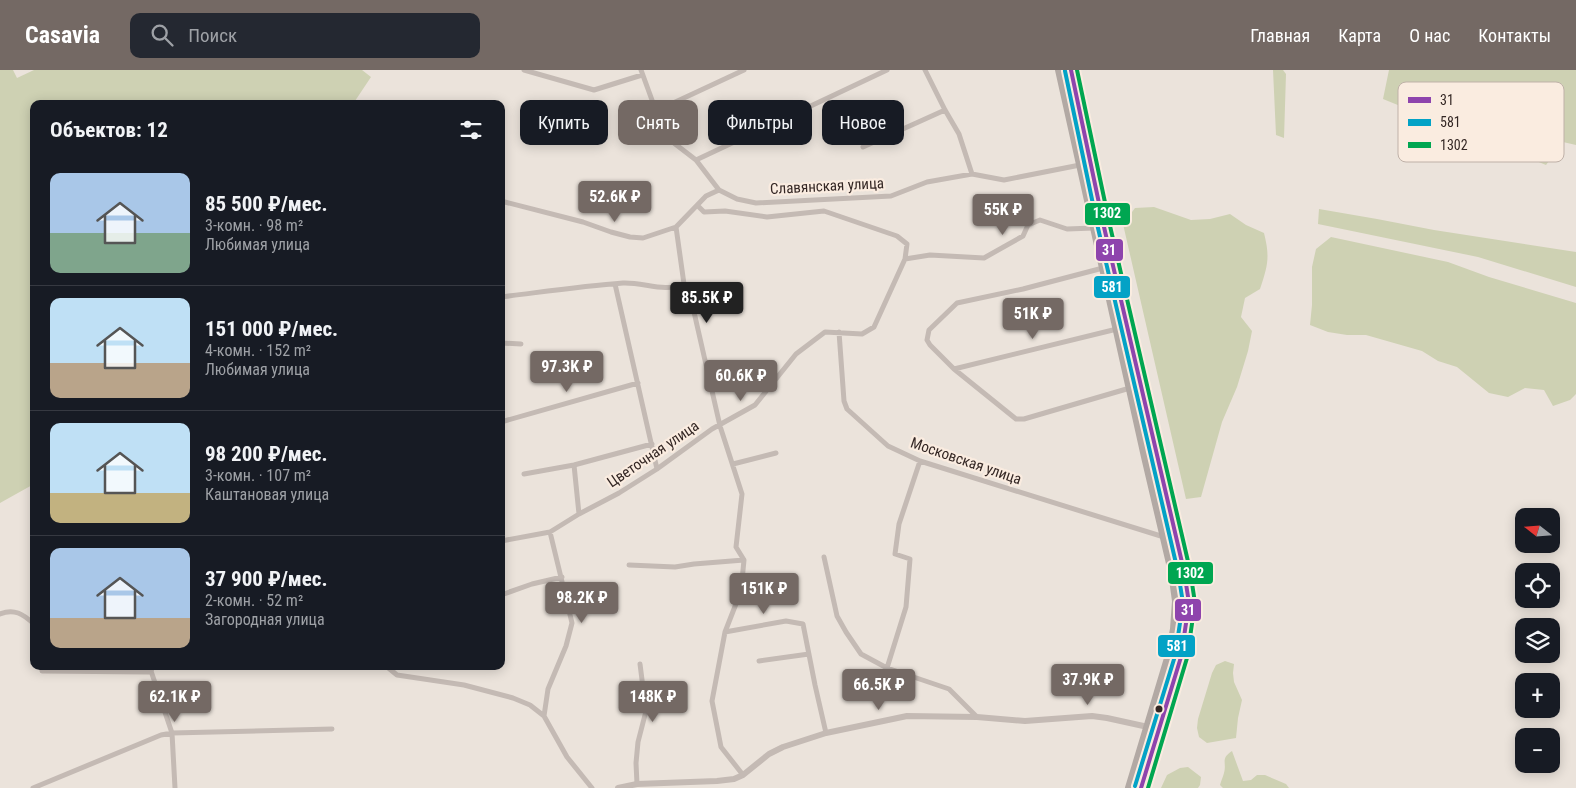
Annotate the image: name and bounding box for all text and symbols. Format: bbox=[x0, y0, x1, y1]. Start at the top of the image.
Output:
search box bbox=[130, 13, 480, 58]
text: Casavia bbox=[25, 21, 100, 49]
icon: search bbox=[148, 21, 176, 49]
text: Поиск bbox=[188, 24, 237, 47]
text: Главная bbox=[1250, 25, 1310, 46]
text: Карта bbox=[1338, 25, 1381, 46]
text: О нас bbox=[1409, 25, 1450, 46]
text: Контакты bbox=[1478, 25, 1551, 46]
legend bbox=[1398, 82, 1564, 162]
text: 31 bbox=[1440, 92, 1454, 108]
chip: Купить bbox=[520, 100, 608, 145]
chip: Снять bbox=[618, 100, 698, 145]
chip: Фильтры bbox=[708, 100, 812, 145]
chip: Новое bbox=[822, 100, 904, 145]
text: 581 bbox=[1440, 114, 1461, 130]
icon: filters bbox=[457, 116, 485, 144]
text: Объектов: 12 bbox=[50, 118, 168, 142]
text: 1302 bbox=[1440, 137, 1468, 153]
street label: Славянская улица bbox=[770, 174, 884, 198]
pin: 52.6K ₽ bbox=[569, 180, 661, 223]
text: 52.6K ₽ bbox=[589, 187, 641, 206]
text: 85 500 ₽/мес. bbox=[205, 192, 328, 216]
icon: home bbox=[90, 193, 150, 253]
pin: 55K ₽ bbox=[968, 194, 1038, 236]
text: 55K ₽ bbox=[984, 200, 1022, 219]
line badge: 1302 bbox=[1084, 202, 1131, 226]
text: 1302 bbox=[1093, 205, 1121, 221]
text: 3-комн. · 98 m² bbox=[205, 216, 303, 235]
text: Любимая улица bbox=[205, 235, 310, 254]
line badge: 31 bbox=[1095, 238, 1124, 262]
text: 31 bbox=[1102, 242, 1116, 258]
line badge: 581 bbox=[1093, 275, 1131, 299]
text: 581 bbox=[1101, 279, 1123, 295]
pin: 85.5K ₽ bbox=[661, 282, 753, 324]
text: 85.5K ₽ bbox=[681, 288, 733, 307]
pin: 51K ₽ bbox=[998, 298, 1068, 340]
text: 51K ₽ bbox=[1014, 304, 1052, 323]
text: 151 000 ₽/мес. bbox=[205, 317, 338, 341]
icon: home bbox=[90, 318, 150, 378]
text: 4-комн. · 152 m² bbox=[205, 341, 311, 360]
pin: 97.3K ₽ bbox=[521, 350, 613, 393]
text: 97.3K ₽ bbox=[541, 357, 593, 376]
text: Любимая улица bbox=[205, 360, 310, 379]
pin: 60.6K ₽ bbox=[695, 360, 787, 402]
text: 60.6K ₽ bbox=[715, 366, 767, 385]
street label: Цветочная улица bbox=[604, 417, 702, 491]
street label: Московская улица bbox=[908, 434, 1024, 488]
text: 98 200 ₽/мес. bbox=[205, 442, 328, 466]
icon: home bbox=[90, 443, 150, 503]
text: 3-комн. · 107 m² bbox=[205, 466, 311, 485]
text: Каштановая улица bbox=[205, 485, 329, 504]
north arrow bbox=[1515, 508, 1560, 552]
map controls bbox=[1515, 508, 1560, 773]
line badge: 1302 bbox=[1167, 561, 1214, 585]
button: locate bbox=[1515, 563, 1560, 608]
text: 1302 bbox=[1176, 565, 1204, 581]
text: 37 900 ₽/мес. bbox=[205, 567, 328, 591]
icon: home bbox=[90, 568, 150, 628]
pin: 151K ₽ bbox=[723, 572, 805, 615]
text: 151K ₽ bbox=[741, 579, 787, 598]
pin: 98.2K ₽ bbox=[536, 582, 628, 624]
text: 98.2K ₽ bbox=[556, 588, 608, 607]
text: 2-комн. · 52 m² bbox=[205, 591, 303, 610]
line badge: 31 bbox=[1174, 598, 1202, 622]
text: 31 bbox=[1181, 602, 1195, 618]
text: Загородная улица bbox=[205, 610, 325, 629]
button: layers bbox=[1515, 618, 1560, 663]
line badge: 581 bbox=[1157, 634, 1196, 658]
text: 581 bbox=[1166, 638, 1188, 654]
pin: 37.9K ₽ bbox=[1042, 664, 1134, 706]
pin: 66.5K ₽ bbox=[833, 668, 925, 711]
text: 37.9K ₽ bbox=[1062, 670, 1114, 689]
button: + bbox=[1515, 673, 1560, 718]
text: 66.5K ₽ bbox=[853, 675, 905, 694]
pin: 62.1K ₽ bbox=[129, 680, 221, 723]
pin: 148K ₽ bbox=[612, 680, 694, 723]
text: 62.1K ₽ bbox=[149, 687, 201, 706]
text: 148K ₽ bbox=[630, 687, 676, 706]
unlabelled marker bbox=[1154, 704, 1164, 714]
button: − bbox=[1515, 728, 1560, 773]

